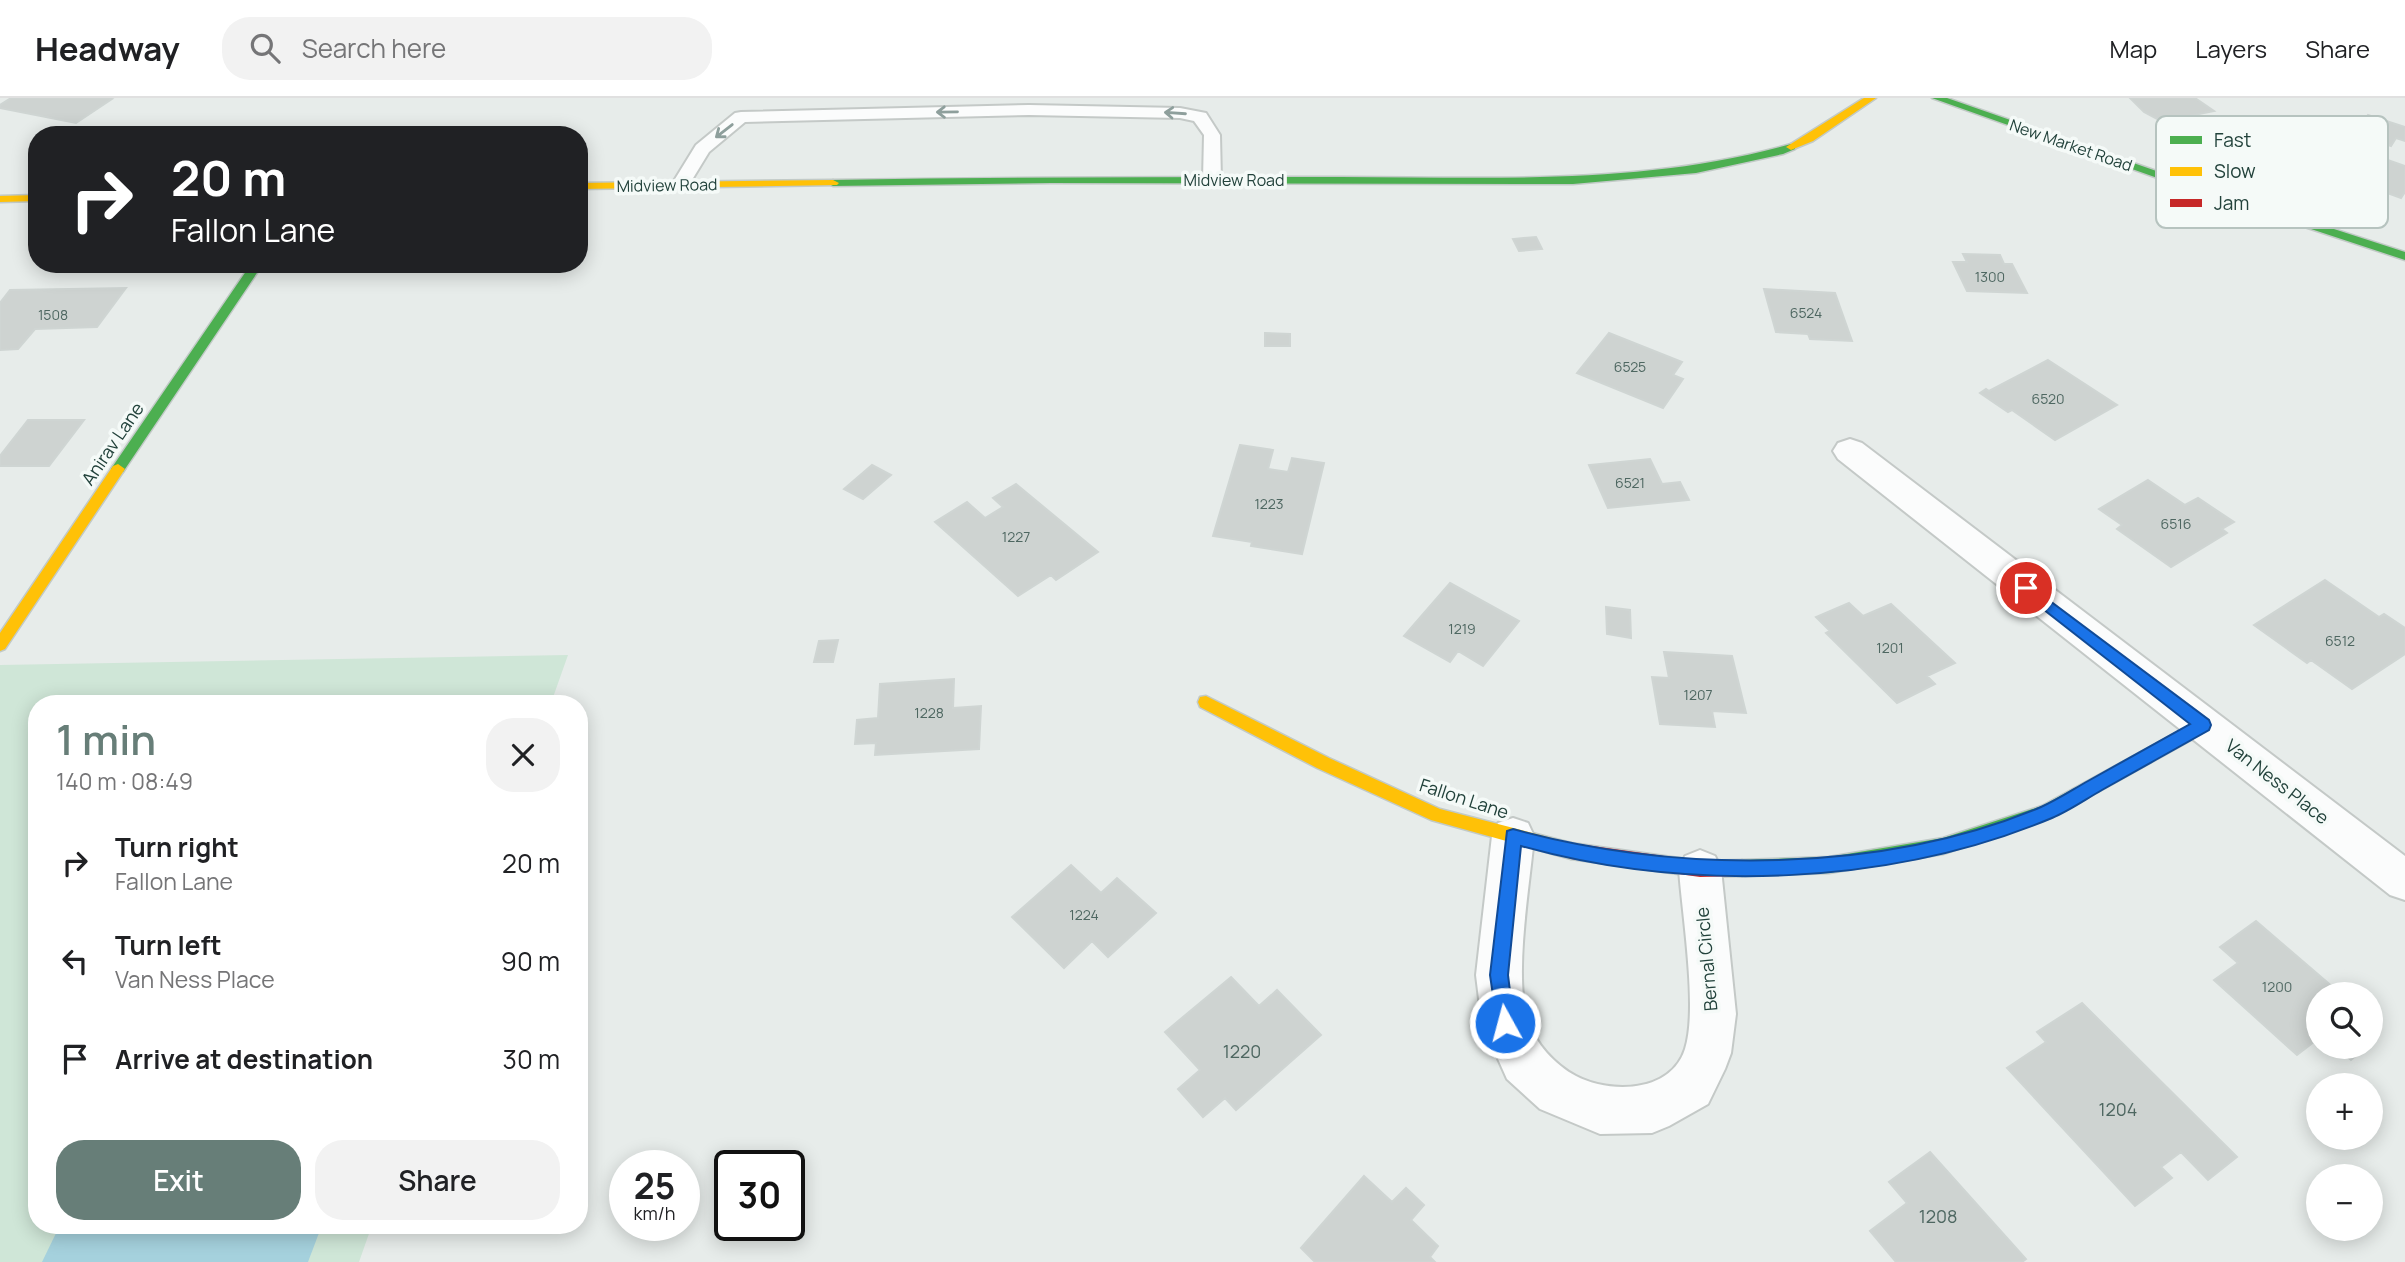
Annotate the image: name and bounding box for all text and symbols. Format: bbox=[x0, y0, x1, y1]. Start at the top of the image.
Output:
search box bbox=[222, 17, 712, 80]
text: Headway bbox=[35, 26, 180, 71]
icon: search bbox=[246, 29, 284, 67]
text: Search here bbox=[302, 30, 446, 66]
text: Map bbox=[2110, 32, 2157, 65]
text: Layers bbox=[2195, 32, 2267, 65]
text: Share bbox=[2305, 32, 2370, 65]
one-way arrow bbox=[936, 106, 959, 119]
one-way arrow bbox=[1164, 106, 1186, 119]
street label: New Market Road bbox=[2007, 114, 2135, 176]
legend bbox=[2156, 116, 2388, 228]
one-way arrow bbox=[716, 123, 734, 138]
text: Fast bbox=[2214, 127, 2251, 153]
text: 20 m bbox=[171, 144, 286, 211]
icon: right bbox=[56, 154, 147, 245]
text: Slow bbox=[2214, 158, 2256, 184]
street label: Midview Road bbox=[1184, 169, 1284, 191]
street label: Midview Road bbox=[616, 173, 718, 197]
text: Jam bbox=[2214, 190, 2249, 216]
text: Fallon Lane bbox=[171, 208, 335, 252]
house number: 1300 bbox=[1975, 267, 2005, 286]
house number: 6524 bbox=[1790, 303, 1822, 322]
house number: 1508 bbox=[38, 305, 68, 324]
house number: 6525 bbox=[1614, 357, 1646, 376]
house number: 6520 bbox=[2032, 389, 2064, 408]
street label: Anirav Lane bbox=[76, 397, 149, 490]
house number: 6521 bbox=[1615, 473, 1645, 492]
house number: 1223 bbox=[1254, 494, 1284, 513]
house number: 6516 bbox=[2161, 514, 2191, 533]
house number: 1227 bbox=[1002, 527, 1030, 546]
pin bbox=[1996, 558, 2056, 618]
icon: arrive bbox=[2007, 569, 2045, 607]
house number: 1219 bbox=[1448, 619, 1476, 638]
house number: 6512 bbox=[2325, 631, 2355, 650]
house number: 1201 bbox=[1876, 638, 1904, 657]
house number: 1207 bbox=[1683, 685, 1713, 704]
house number: 1228 bbox=[914, 703, 944, 722]
text: 1 min bbox=[56, 710, 156, 768]
button: close bbox=[486, 718, 560, 792]
street label: Van Ness Place bbox=[2221, 733, 2334, 829]
text: 140 m · 08:49 bbox=[56, 765, 193, 797]
street label: Fallon Lane bbox=[1417, 772, 1512, 824]
text: Turn right bbox=[115, 829, 239, 865]
icon: right bbox=[56, 844, 94, 882]
text: 20 m bbox=[502, 845, 560, 881]
text: Fallon Lane bbox=[115, 865, 233, 897]
house number: 1224 bbox=[1069, 905, 1099, 924]
street label: Bernal Circle bbox=[1690, 906, 1723, 1012]
text: Turn left bbox=[115, 927, 222, 963]
icon: left bbox=[56, 942, 94, 980]
text: 90 m bbox=[501, 943, 560, 979]
text: Van Ness Place bbox=[115, 963, 275, 995]
house number: 1200 bbox=[2262, 977, 2292, 996]
map controls bbox=[2306, 982, 2383, 1241]
button: search bbox=[2306, 982, 2383, 1059]
position arrow bbox=[1468, 986, 1542, 1060]
house number: 1220 bbox=[1223, 1039, 1261, 1063]
icon: arrive bbox=[56, 1040, 94, 1078]
text: Arrive at destination bbox=[115, 1041, 373, 1077]
text: 30 m bbox=[503, 1041, 560, 1077]
button: + bbox=[2306, 1073, 2383, 1150]
house number: 1204 bbox=[2099, 1097, 2137, 1121]
button: Exit bbox=[56, 1140, 301, 1220]
button: Share bbox=[315, 1140, 560, 1220]
speed limit sign: 30 bbox=[714, 1150, 805, 1241]
text: 25 bbox=[634, 1162, 675, 1210]
button: − bbox=[2306, 1164, 2383, 1241]
text: km/h bbox=[634, 1201, 675, 1225]
house number: 1208 bbox=[1919, 1204, 1957, 1228]

